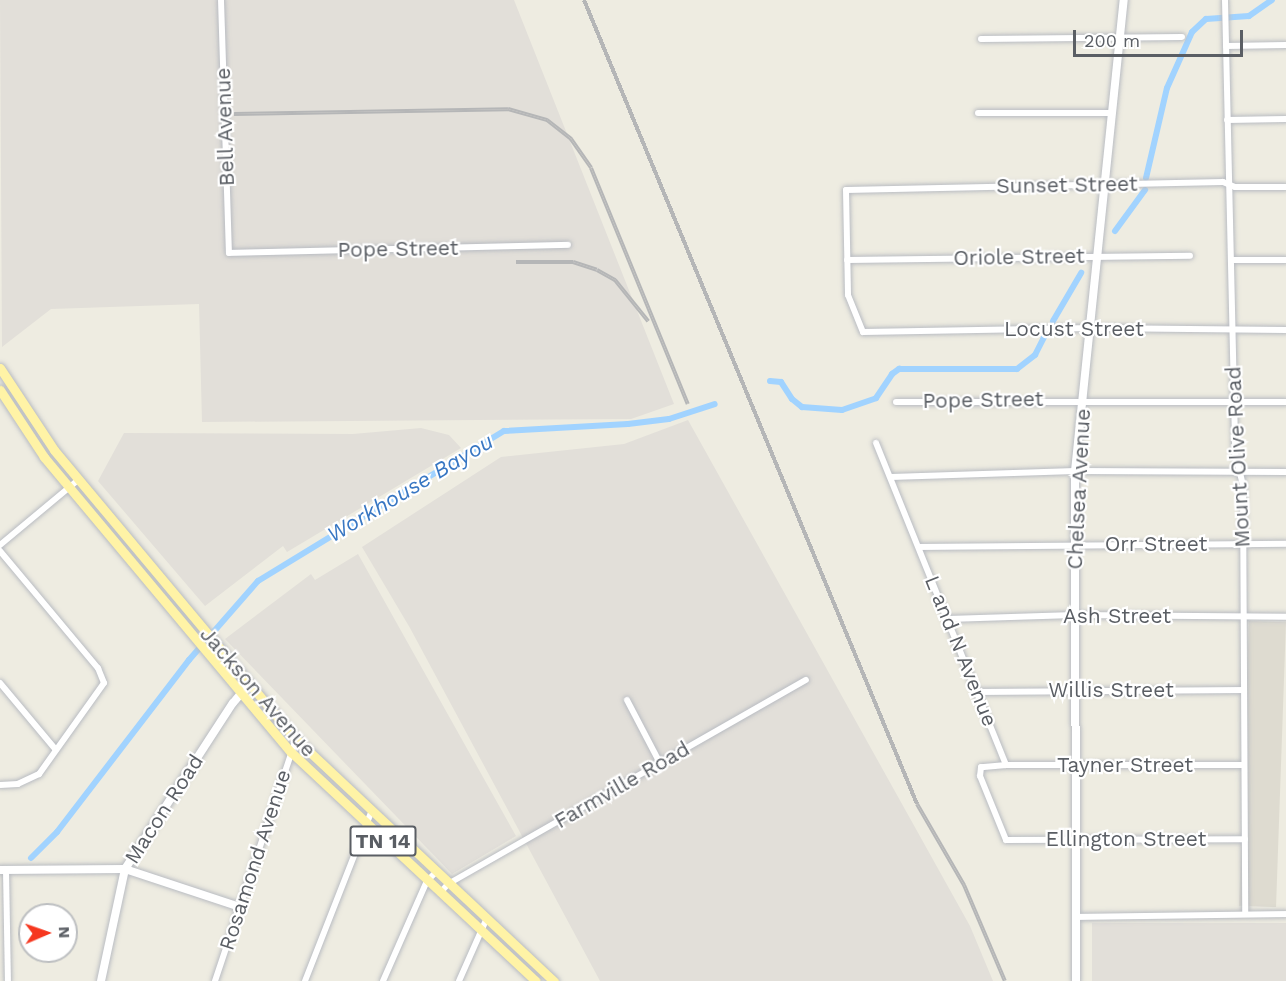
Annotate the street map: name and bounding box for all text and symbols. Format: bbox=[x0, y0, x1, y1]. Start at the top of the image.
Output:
scale bar bbox=[1076, 18, 1246, 56]
text: 200 m bbox=[1084, 30, 1140, 51]
street label: Bell Avenue bbox=[210, 67, 240, 187]
street label: Sunset Street bbox=[996, 171, 1138, 199]
street label: Pope Street bbox=[337, 235, 459, 263]
street label: Oriole Street bbox=[953, 243, 1085, 271]
street label: Locust Street bbox=[1004, 316, 1144, 342]
street label: Mount Olive Road bbox=[1221, 366, 1255, 548]
street label: Pope Street bbox=[922, 386, 1044, 414]
street label: Chelsea Avenue bbox=[1062, 407, 1096, 571]
water label: Workhouse Bayou bbox=[322, 428, 498, 548]
street label: Orr Street bbox=[1104, 531, 1208, 557]
street label: L and N Avenue bbox=[919, 571, 1003, 731]
street label: Ash Street bbox=[1063, 603, 1171, 629]
street label: Jackson Avenue bbox=[194, 621, 322, 763]
street label: Willis Street bbox=[1048, 677, 1174, 703]
street label: Farmville Road bbox=[550, 736, 694, 834]
street label: Macon Road bbox=[119, 750, 209, 868]
street label: Tayner Street bbox=[1057, 752, 1193, 778]
street label: Rosamond Avenue bbox=[214, 766, 296, 954]
road number: TN 14 bbox=[348, 824, 418, 858]
street label: Ellington Street bbox=[1046, 826, 1206, 852]
north arrow bbox=[18, 903, 78, 963]
text: N bbox=[55, 926, 74, 939]

